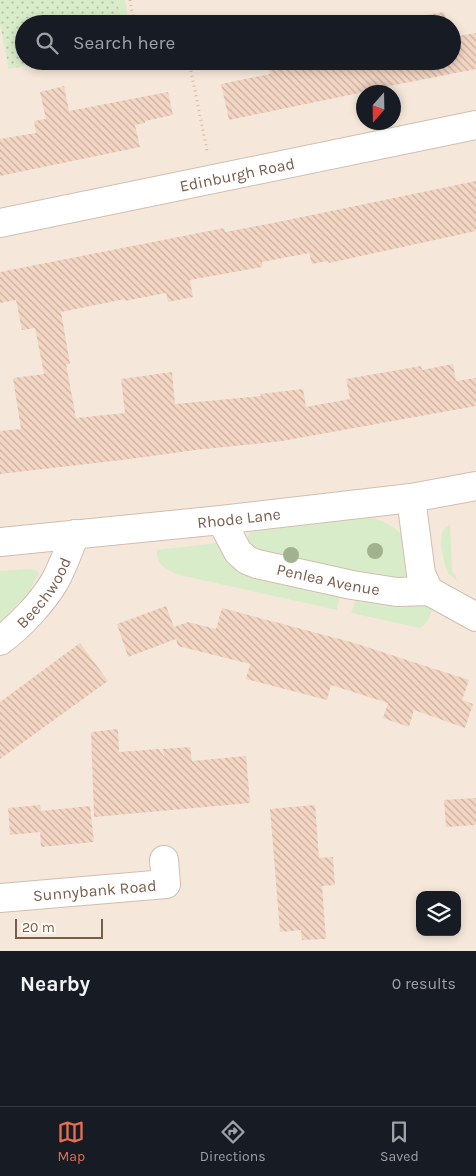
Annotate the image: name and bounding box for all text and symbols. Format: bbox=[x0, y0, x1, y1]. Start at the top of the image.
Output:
search box bbox=[15, 15, 461, 70]
icon: search bbox=[33, 29, 61, 57]
text: Search here bbox=[73, 32, 175, 54]
north arrow bbox=[356, 85, 401, 130]
street label: Edinburgh Road bbox=[178, 153, 296, 195]
street label: Rhode Lane bbox=[196, 504, 282, 532]
street label: Beechwood bbox=[12, 554, 75, 632]
street label: Penlea Avenue bbox=[275, 559, 381, 599]
street label: Sunnybank Road bbox=[32, 875, 157, 905]
map controls bbox=[416, 891, 461, 936]
button: layers bbox=[416, 891, 461, 936]
scale bar bbox=[15, 916, 102, 939]
text: 20 m bbox=[22, 919, 55, 936]
text: Nearby bbox=[20, 972, 90, 996]
text: 0 results bbox=[392, 974, 456, 993]
tab: Map bbox=[57, 1118, 85, 1165]
tab: Directions bbox=[200, 1118, 266, 1165]
tab: Saved bbox=[380, 1118, 419, 1165]

